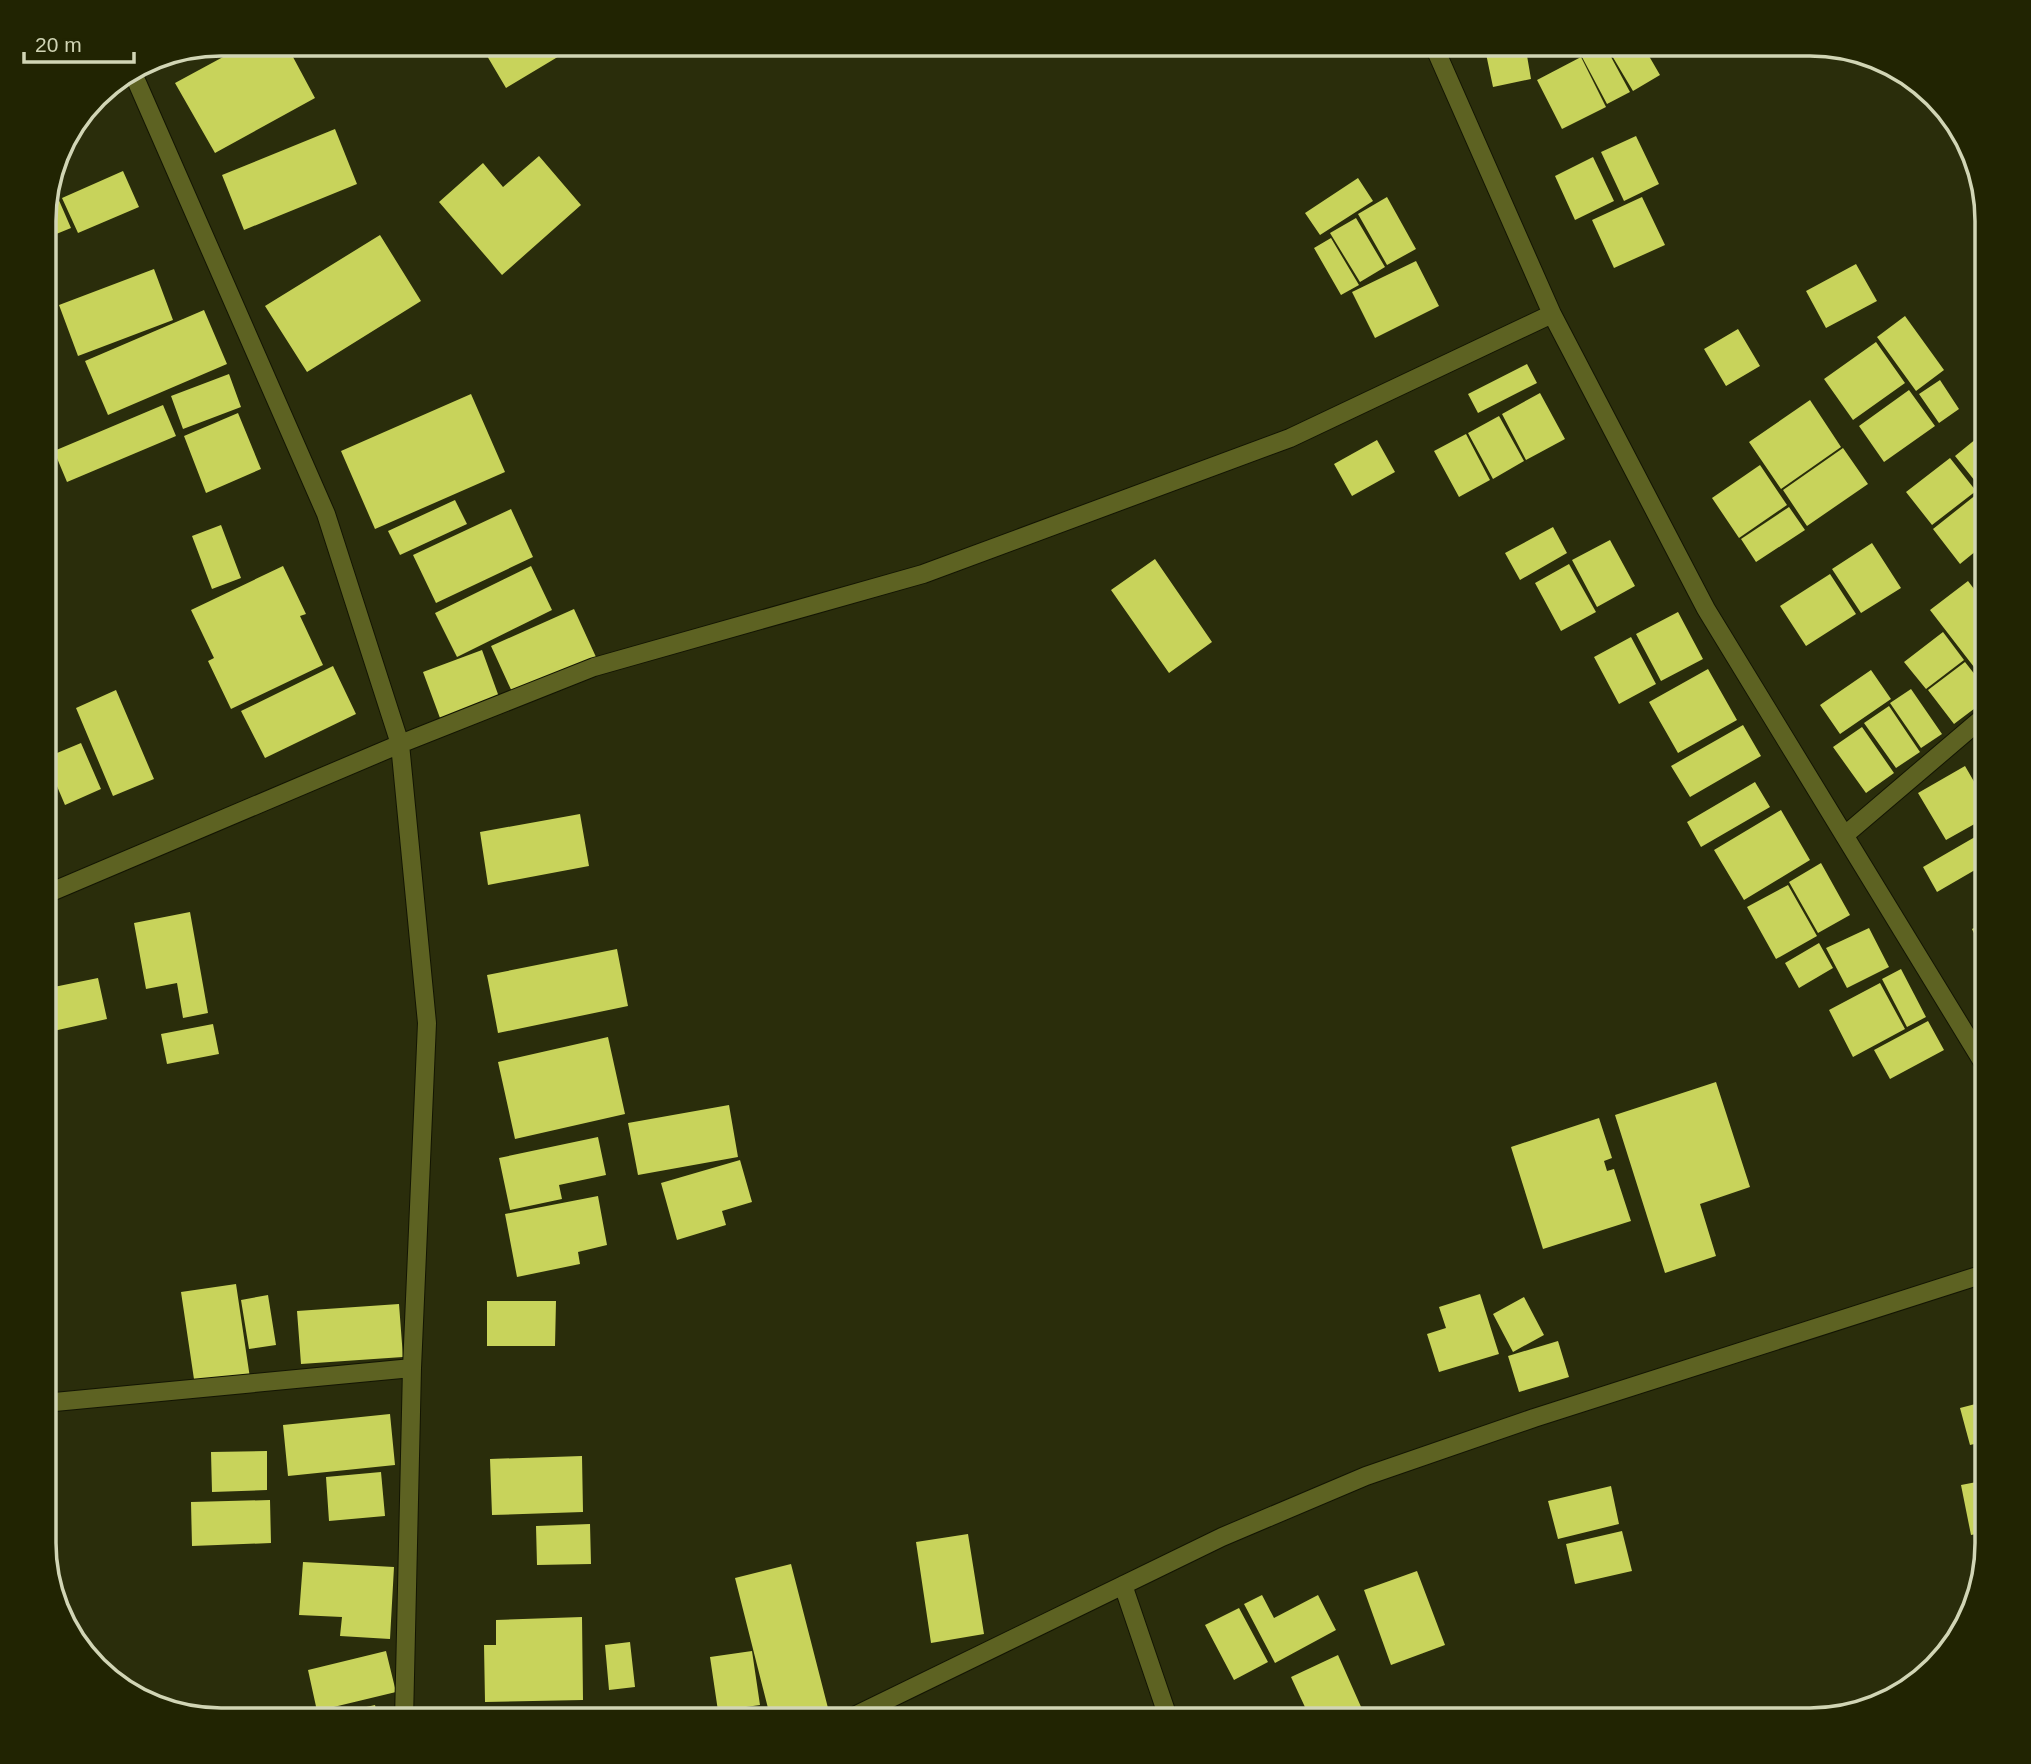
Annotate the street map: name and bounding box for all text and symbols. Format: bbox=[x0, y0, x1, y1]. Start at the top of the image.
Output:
scale bar bbox=[24, 21, 135, 65]
text: 20 m bbox=[35, 33, 82, 56]

